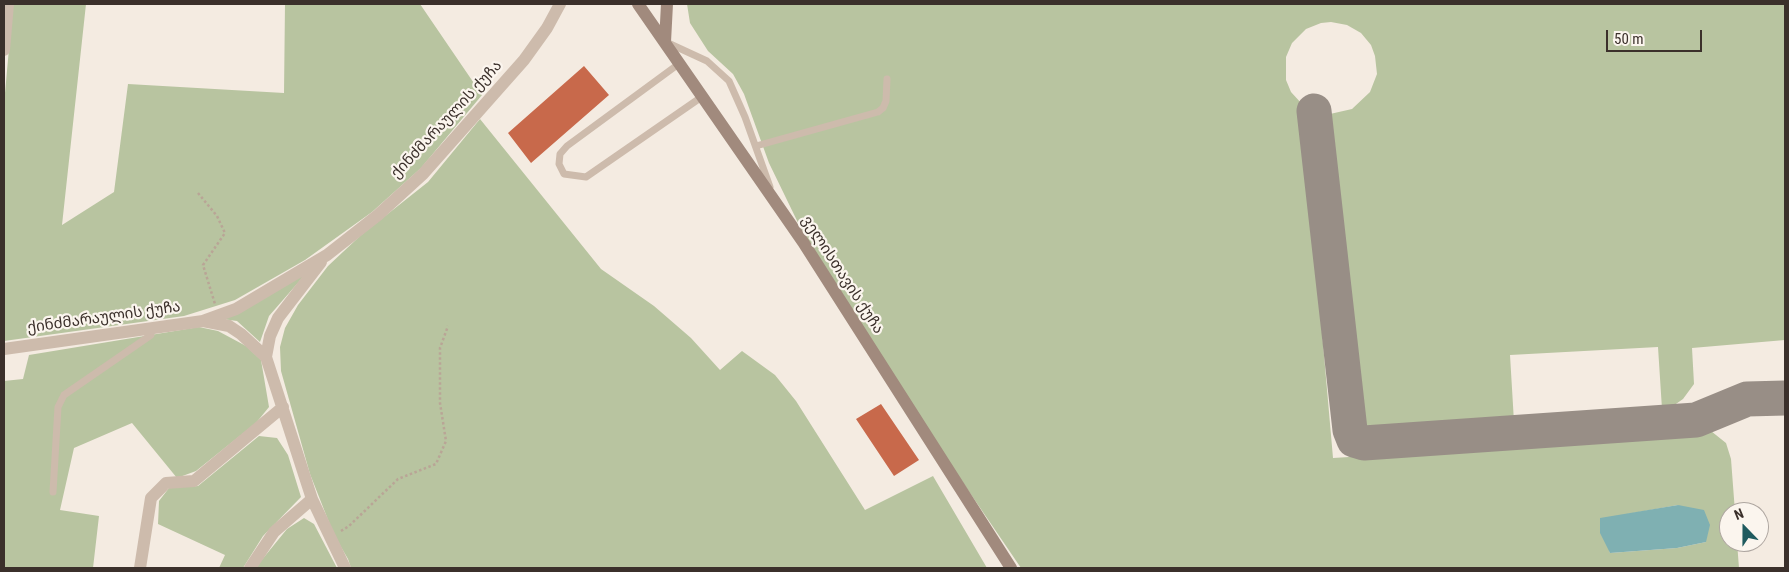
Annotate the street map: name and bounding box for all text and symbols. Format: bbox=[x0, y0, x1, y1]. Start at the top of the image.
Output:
scale bar bbox=[1609, 20, 1705, 52]
text: 50 m bbox=[1614, 30, 1644, 48]
street label: ქინძმარაულის ქუჩა bbox=[388, 57, 506, 183]
street label: ველისთავის ქუჩა bbox=[797, 212, 887, 338]
street label: ქინძმარაულის ქუჩა bbox=[26, 298, 182, 338]
north arrow bbox=[1719, 502, 1769, 552]
text: N bbox=[1732, 505, 1746, 523]

